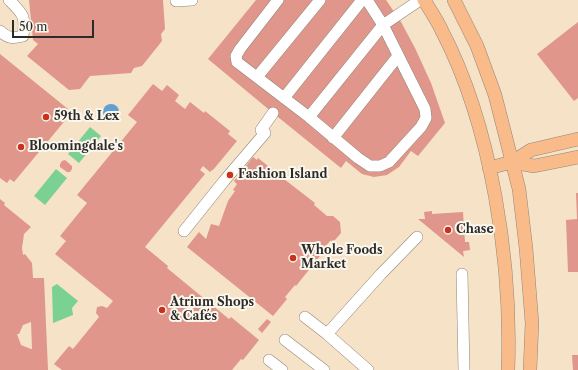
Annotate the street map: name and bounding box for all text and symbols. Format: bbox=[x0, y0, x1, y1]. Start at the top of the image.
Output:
scale bar bbox=[14, 12, 96, 38]
text: 50 m bbox=[19, 19, 48, 34]
place label: 59th & Lex bbox=[54, 110, 119, 124]
marker: 59th & Lex bbox=[41, 112, 51, 122]
place label: Bloomingdale's bbox=[29, 140, 123, 154]
marker: Bloomingdale's bbox=[16, 142, 26, 152]
place label: Fashion Island bbox=[238, 168, 327, 182]
marker: Fashion Island bbox=[225, 170, 235, 180]
place label: Chase bbox=[456, 223, 494, 237]
marker: Chase bbox=[443, 225, 453, 235]
place label: Whole Foods Market bbox=[301, 244, 383, 272]
marker: Whole Foods Market bbox=[288, 253, 298, 263]
place label: Atrium Shops & Cafés bbox=[170, 296, 254, 324]
marker: Atrium Shops & Cafés bbox=[157, 305, 167, 315]

